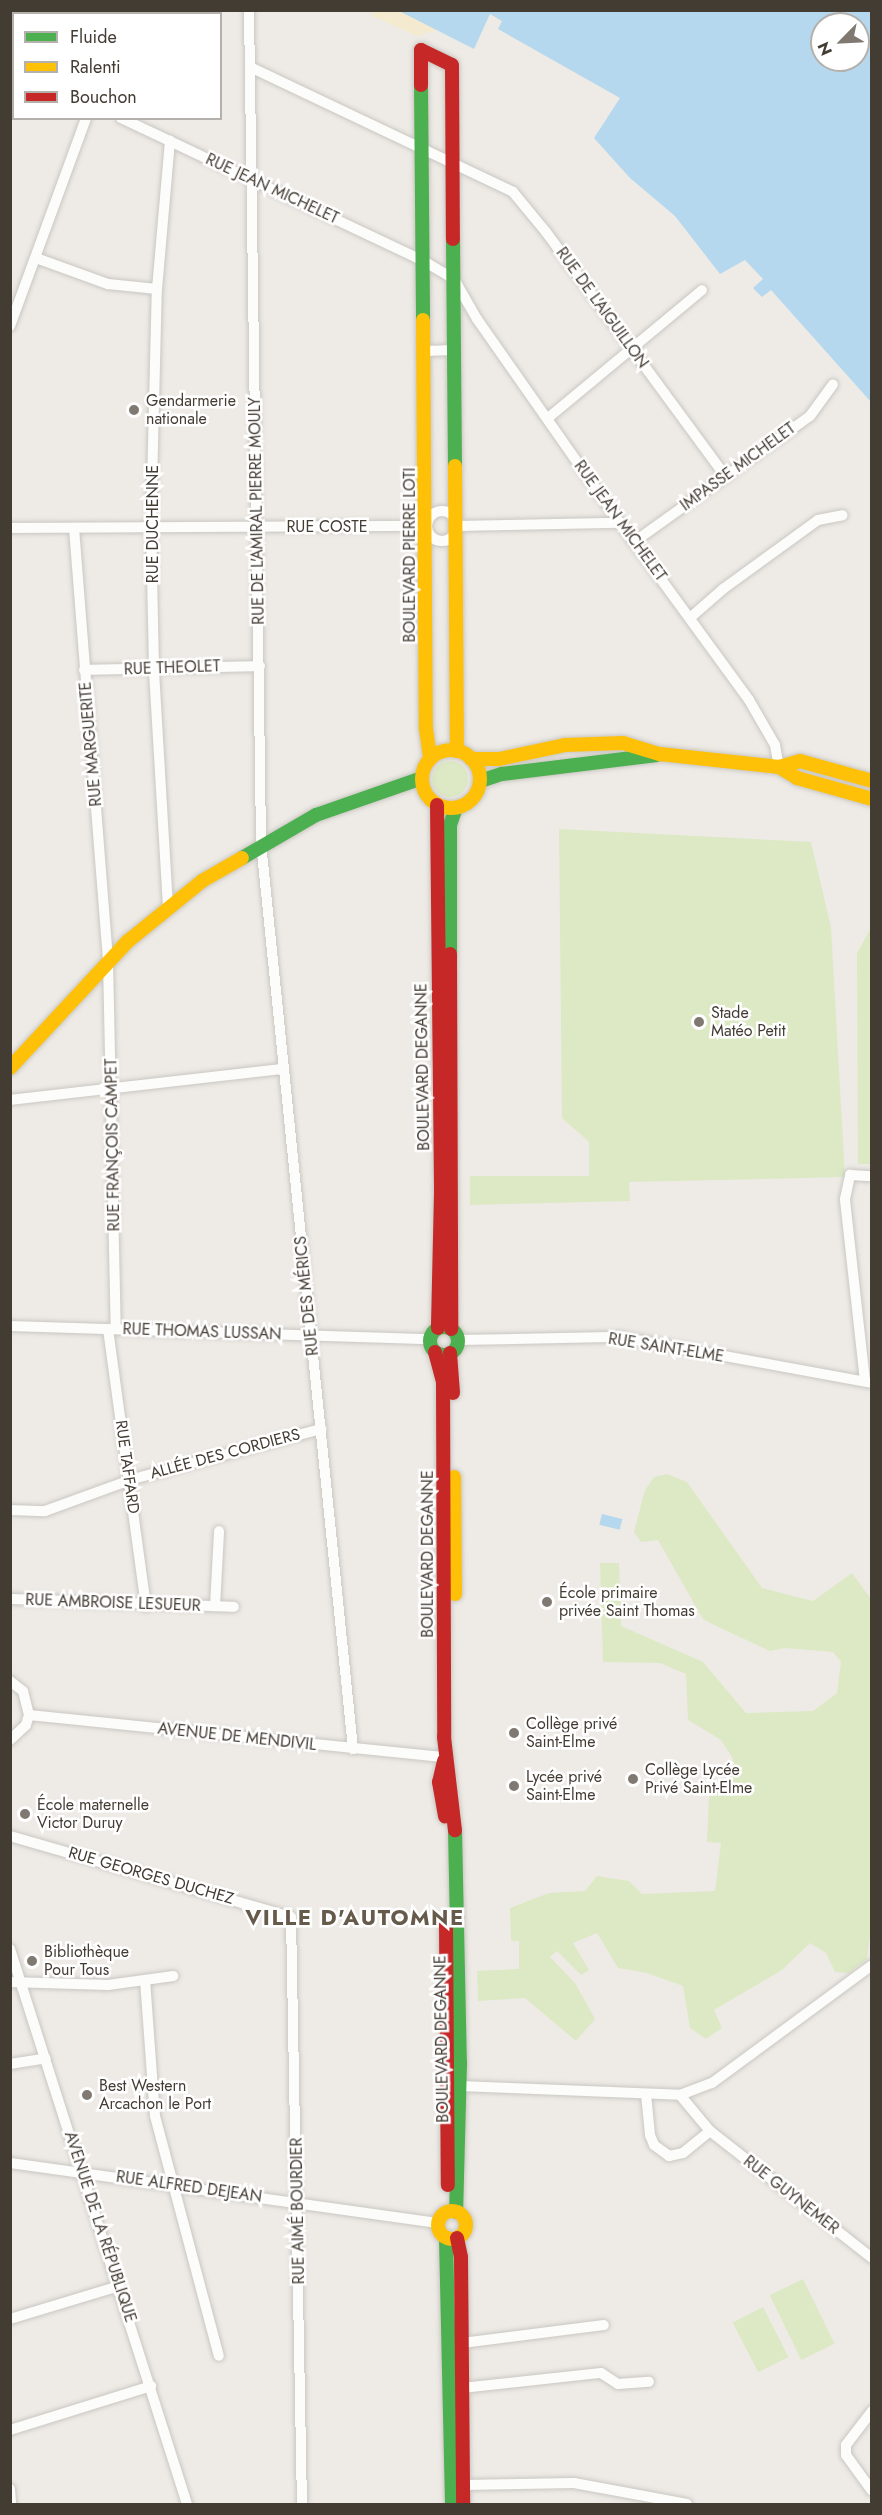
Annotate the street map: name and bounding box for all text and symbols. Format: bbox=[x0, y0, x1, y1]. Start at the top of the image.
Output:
legend bbox=[12, 12, 222, 120]
north arrow bbox=[810, 12, 870, 72]
text: Fluide bbox=[70, 24, 117, 50]
text: N bbox=[812, 38, 838, 59]
text: Ralenti bbox=[70, 54, 121, 80]
text: Bouchon bbox=[70, 84, 137, 110]
street label: RUE JEAN MICHELET bbox=[202, 150, 342, 228]
street label: RUE DE L'AIGUILLON bbox=[552, 244, 652, 372]
place label: Gendarmerie nationale bbox=[146, 391, 236, 429]
street label: RUE DE L'AMIRAL PIERRE MOULY bbox=[245, 397, 269, 625]
marker: Gendarmerie nationale bbox=[127, 403, 141, 417]
street label: IMPASSE MICHELET bbox=[677, 419, 799, 515]
street label: RUE JEAN MICHELET bbox=[570, 457, 670, 585]
street label: RUE DUCHENNE bbox=[143, 465, 163, 583]
street label: BOULEVARD PIERRE LOTI bbox=[400, 468, 420, 642]
street label: RUE COSTE bbox=[286, 517, 368, 537]
street label: RUE THEOLET bbox=[124, 657, 220, 679]
street label: RUE MARGUERITE bbox=[76, 681, 106, 807]
street label: BOULEVARD DEGANNE bbox=[412, 983, 434, 1151]
place label: Stade Matéo Petit bbox=[711, 1003, 786, 1041]
marker: Stade Matéo Petit bbox=[692, 1015, 706, 1029]
street label: RUE FRANÇOIS CAMPET bbox=[102, 1058, 124, 1232]
street label: RUE DES MÉRICS bbox=[291, 1235, 323, 1357]
street label: RUE THOMAS LUSSAN bbox=[122, 1320, 282, 1344]
street label: RUE SAINT-ELME bbox=[607, 1329, 725, 1367]
street label: RUE TAFFARD bbox=[111, 1419, 143, 1515]
street label: ALLÉE DES CORDIERS bbox=[148, 1425, 302, 1483]
street label: BOULEVARD DEGANNE bbox=[418, 1470, 438, 1638]
place label: École primaire privée Saint Thomas bbox=[559, 1583, 695, 1621]
street label: RUE AMBROISE LESUEUR bbox=[25, 1590, 201, 1616]
marker: École primaire privée Saint Thomas bbox=[540, 1595, 554, 1609]
place label: Collège privé Saint-Elme bbox=[526, 1714, 617, 1752]
street label: AVENUE DE MENDIVIL bbox=[157, 1719, 317, 1755]
marker: Collège privé Saint-Elme bbox=[507, 1726, 521, 1740]
place label: Collège Lycée Privé Saint-Elme bbox=[645, 1760, 752, 1798]
place label: Lycée privé Saint-Elme bbox=[526, 1767, 602, 1805]
marker: Collège Lycée Privé Saint-Elme bbox=[626, 1772, 640, 1786]
marker: Lycée privé Saint-Elme bbox=[507, 1779, 521, 1793]
place label: École maternelle Victor Duruy bbox=[37, 1795, 149, 1833]
marker: École maternelle Victor Duruy bbox=[18, 1807, 32, 1821]
street label: RUE GEORGES DUCHEZ bbox=[66, 1843, 236, 1909]
district label: VILLE D'AUTOMNE bbox=[245, 1905, 465, 1931]
place label: Bibliothèque Pour Tous bbox=[44, 1942, 129, 1980]
marker: Bibliothèque Pour Tous bbox=[25, 1954, 39, 1968]
street label: BOULEVARD DEGANNE bbox=[431, 1955, 453, 2123]
place label: Best Western Arcachon le Port bbox=[99, 2076, 211, 2114]
marker: Best Western Arcachon le Port bbox=[80, 2088, 94, 2102]
street label: AVENUE DE LA RÉPUBLIQUE bbox=[60, 2129, 140, 2325]
street label: RUE AIMÉ BOURDIER bbox=[287, 2137, 309, 2285]
street label: RUE GUYNEMER bbox=[739, 2152, 843, 2238]
street label: RUE ALFRED DEJEAN bbox=[115, 2167, 263, 2207]

